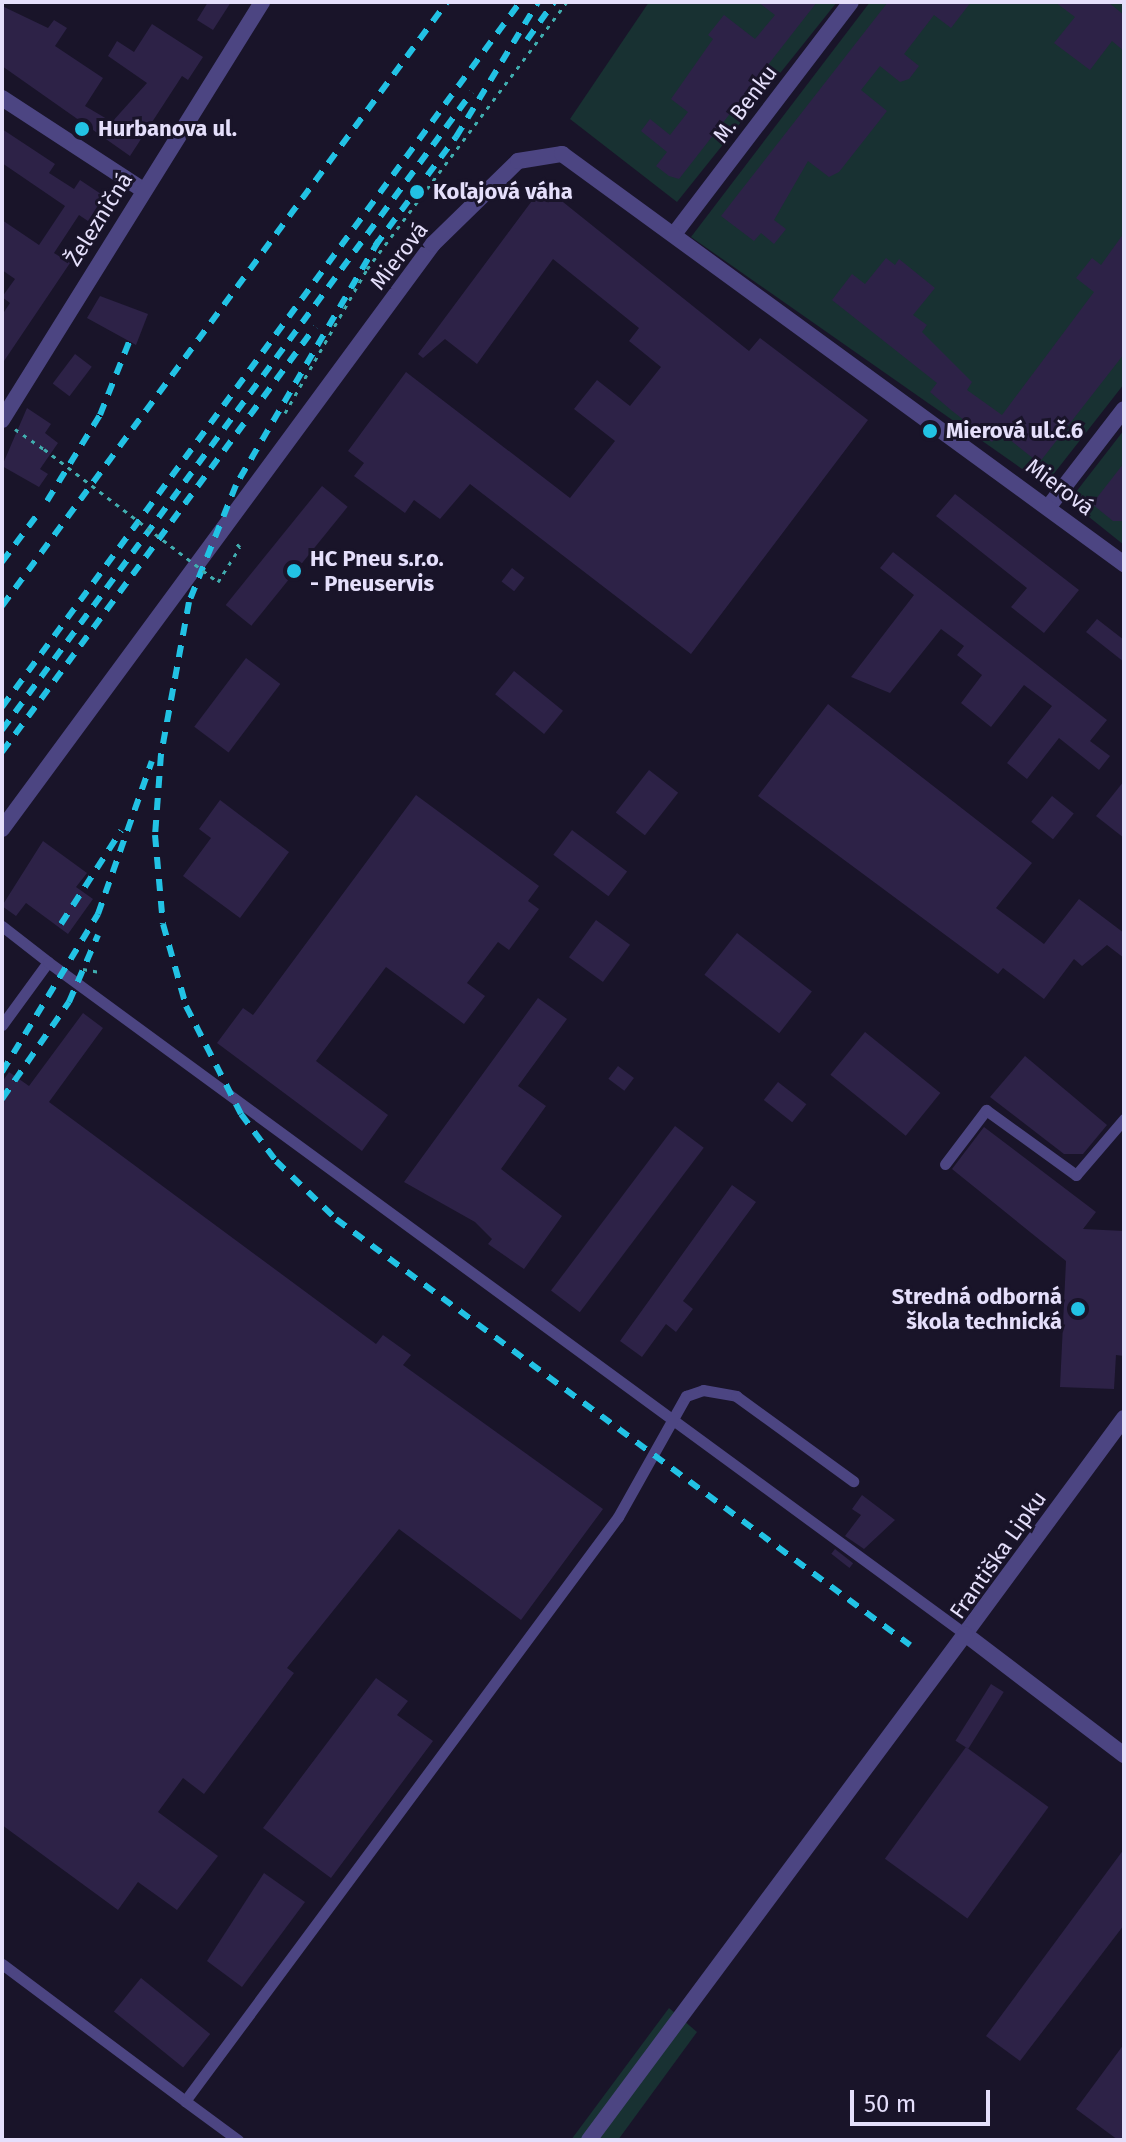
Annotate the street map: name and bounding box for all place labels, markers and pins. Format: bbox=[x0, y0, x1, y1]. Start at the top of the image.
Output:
place label: Hurbanova ul. bbox=[98, 116, 237, 142]
marker: Hurbanova ul. bbox=[73, 120, 91, 138]
place label: Koľajová váha bbox=[433, 179, 573, 205]
marker: Koľajová váha bbox=[408, 183, 426, 201]
place label: Mierová ul.č.6 bbox=[946, 418, 1083, 444]
marker: Mierová ul.č.6 bbox=[921, 422, 939, 440]
place label: HC Pneu s.r.o. - Pneuservis bbox=[310, 545, 444, 596]
marker: HC Pneu s.r.o. - Pneuservis bbox=[285, 562, 303, 580]
place label: Stredná odborná škola technická bbox=[892, 1283, 1062, 1334]
marker: Stredná odborná škola technická bbox=[1069, 1300, 1087, 1318]

